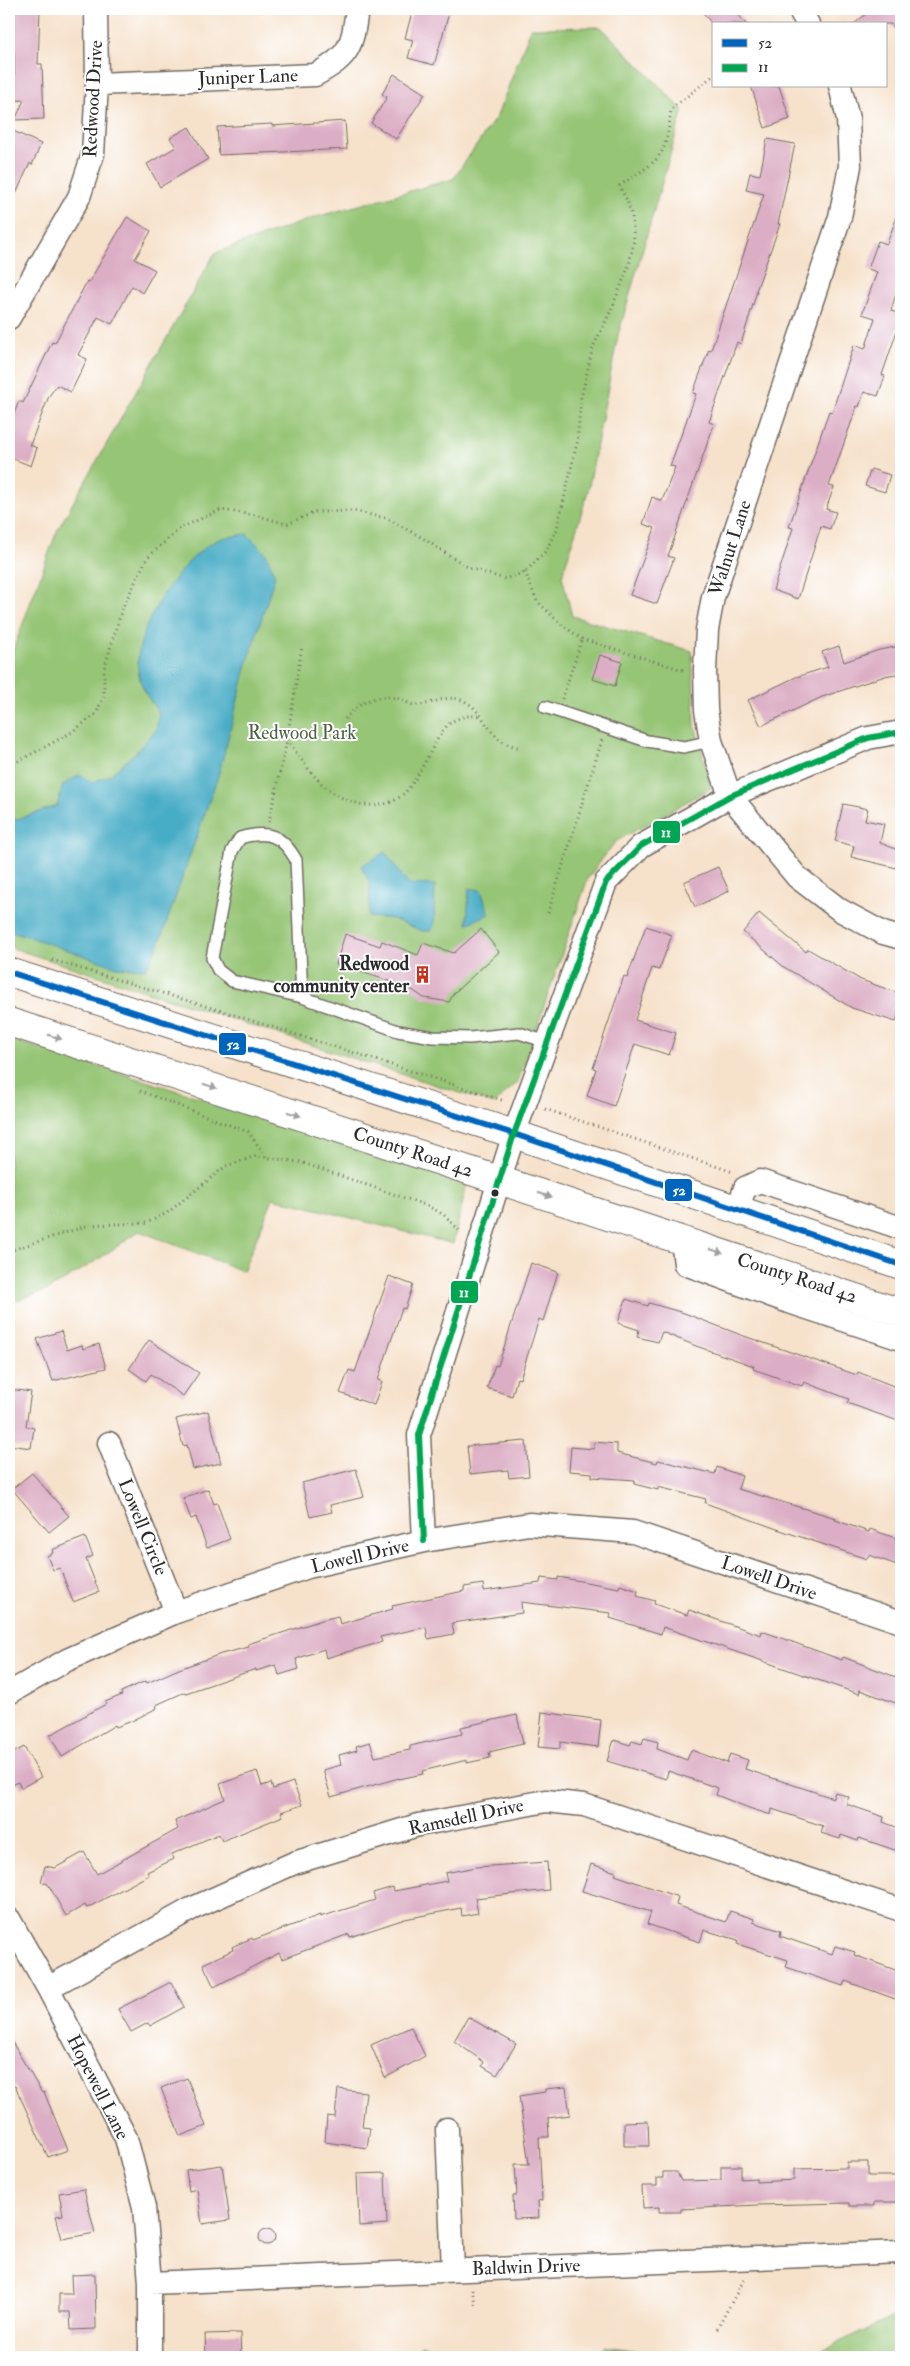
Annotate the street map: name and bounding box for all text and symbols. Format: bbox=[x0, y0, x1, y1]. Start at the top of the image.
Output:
legend bbox=[712, 22, 888, 88]
text: 52 bbox=[758, 34, 773, 53]
street label: Redwood Drive bbox=[78, 40, 108, 158]
text: 11 bbox=[758, 58, 769, 77]
street label: Juniper Lane bbox=[197, 63, 298, 92]
street label: Walnut Lane bbox=[703, 497, 757, 600]
park label: Redwood Park bbox=[248, 721, 356, 745]
line badge: 11 bbox=[652, 820, 681, 844]
text: 11 bbox=[661, 824, 671, 841]
place label: Redwood community center bbox=[273, 952, 410, 999]
building icon: Redwood community center bbox=[413, 965, 433, 985]
line badge: 52 bbox=[218, 1032, 247, 1056]
one-way arrow bbox=[48, 1033, 63, 1041]
text: 52 bbox=[226, 1036, 240, 1053]
one-way arrow bbox=[202, 1083, 217, 1091]
one-way arrow bbox=[287, 1110, 302, 1118]
street label: County Road 42 bbox=[350, 1121, 476, 1183]
line badge: 52 bbox=[664, 1178, 693, 1202]
text: 52 bbox=[672, 1182, 686, 1199]
unlabelled marker bbox=[490, 1188, 500, 1198]
one-way arrow bbox=[538, 1192, 553, 1199]
street label: County Road 42 bbox=[734, 1247, 860, 1309]
one-way arrow bbox=[709, 1248, 724, 1256]
line badge: 11 bbox=[450, 1280, 479, 1304]
text: 11 bbox=[459, 1284, 469, 1301]
street label: Lowell Circle bbox=[113, 1475, 173, 1579]
street label: Lowell Drive bbox=[309, 1533, 411, 1579]
street label: Lowell Drive bbox=[718, 1550, 820, 1606]
street label: Ramsdell Drive bbox=[406, 1793, 526, 1841]
street label: Hopewell Lane bbox=[60, 2031, 135, 2144]
street label: Baldwin Drive bbox=[471, 2253, 581, 2281]

